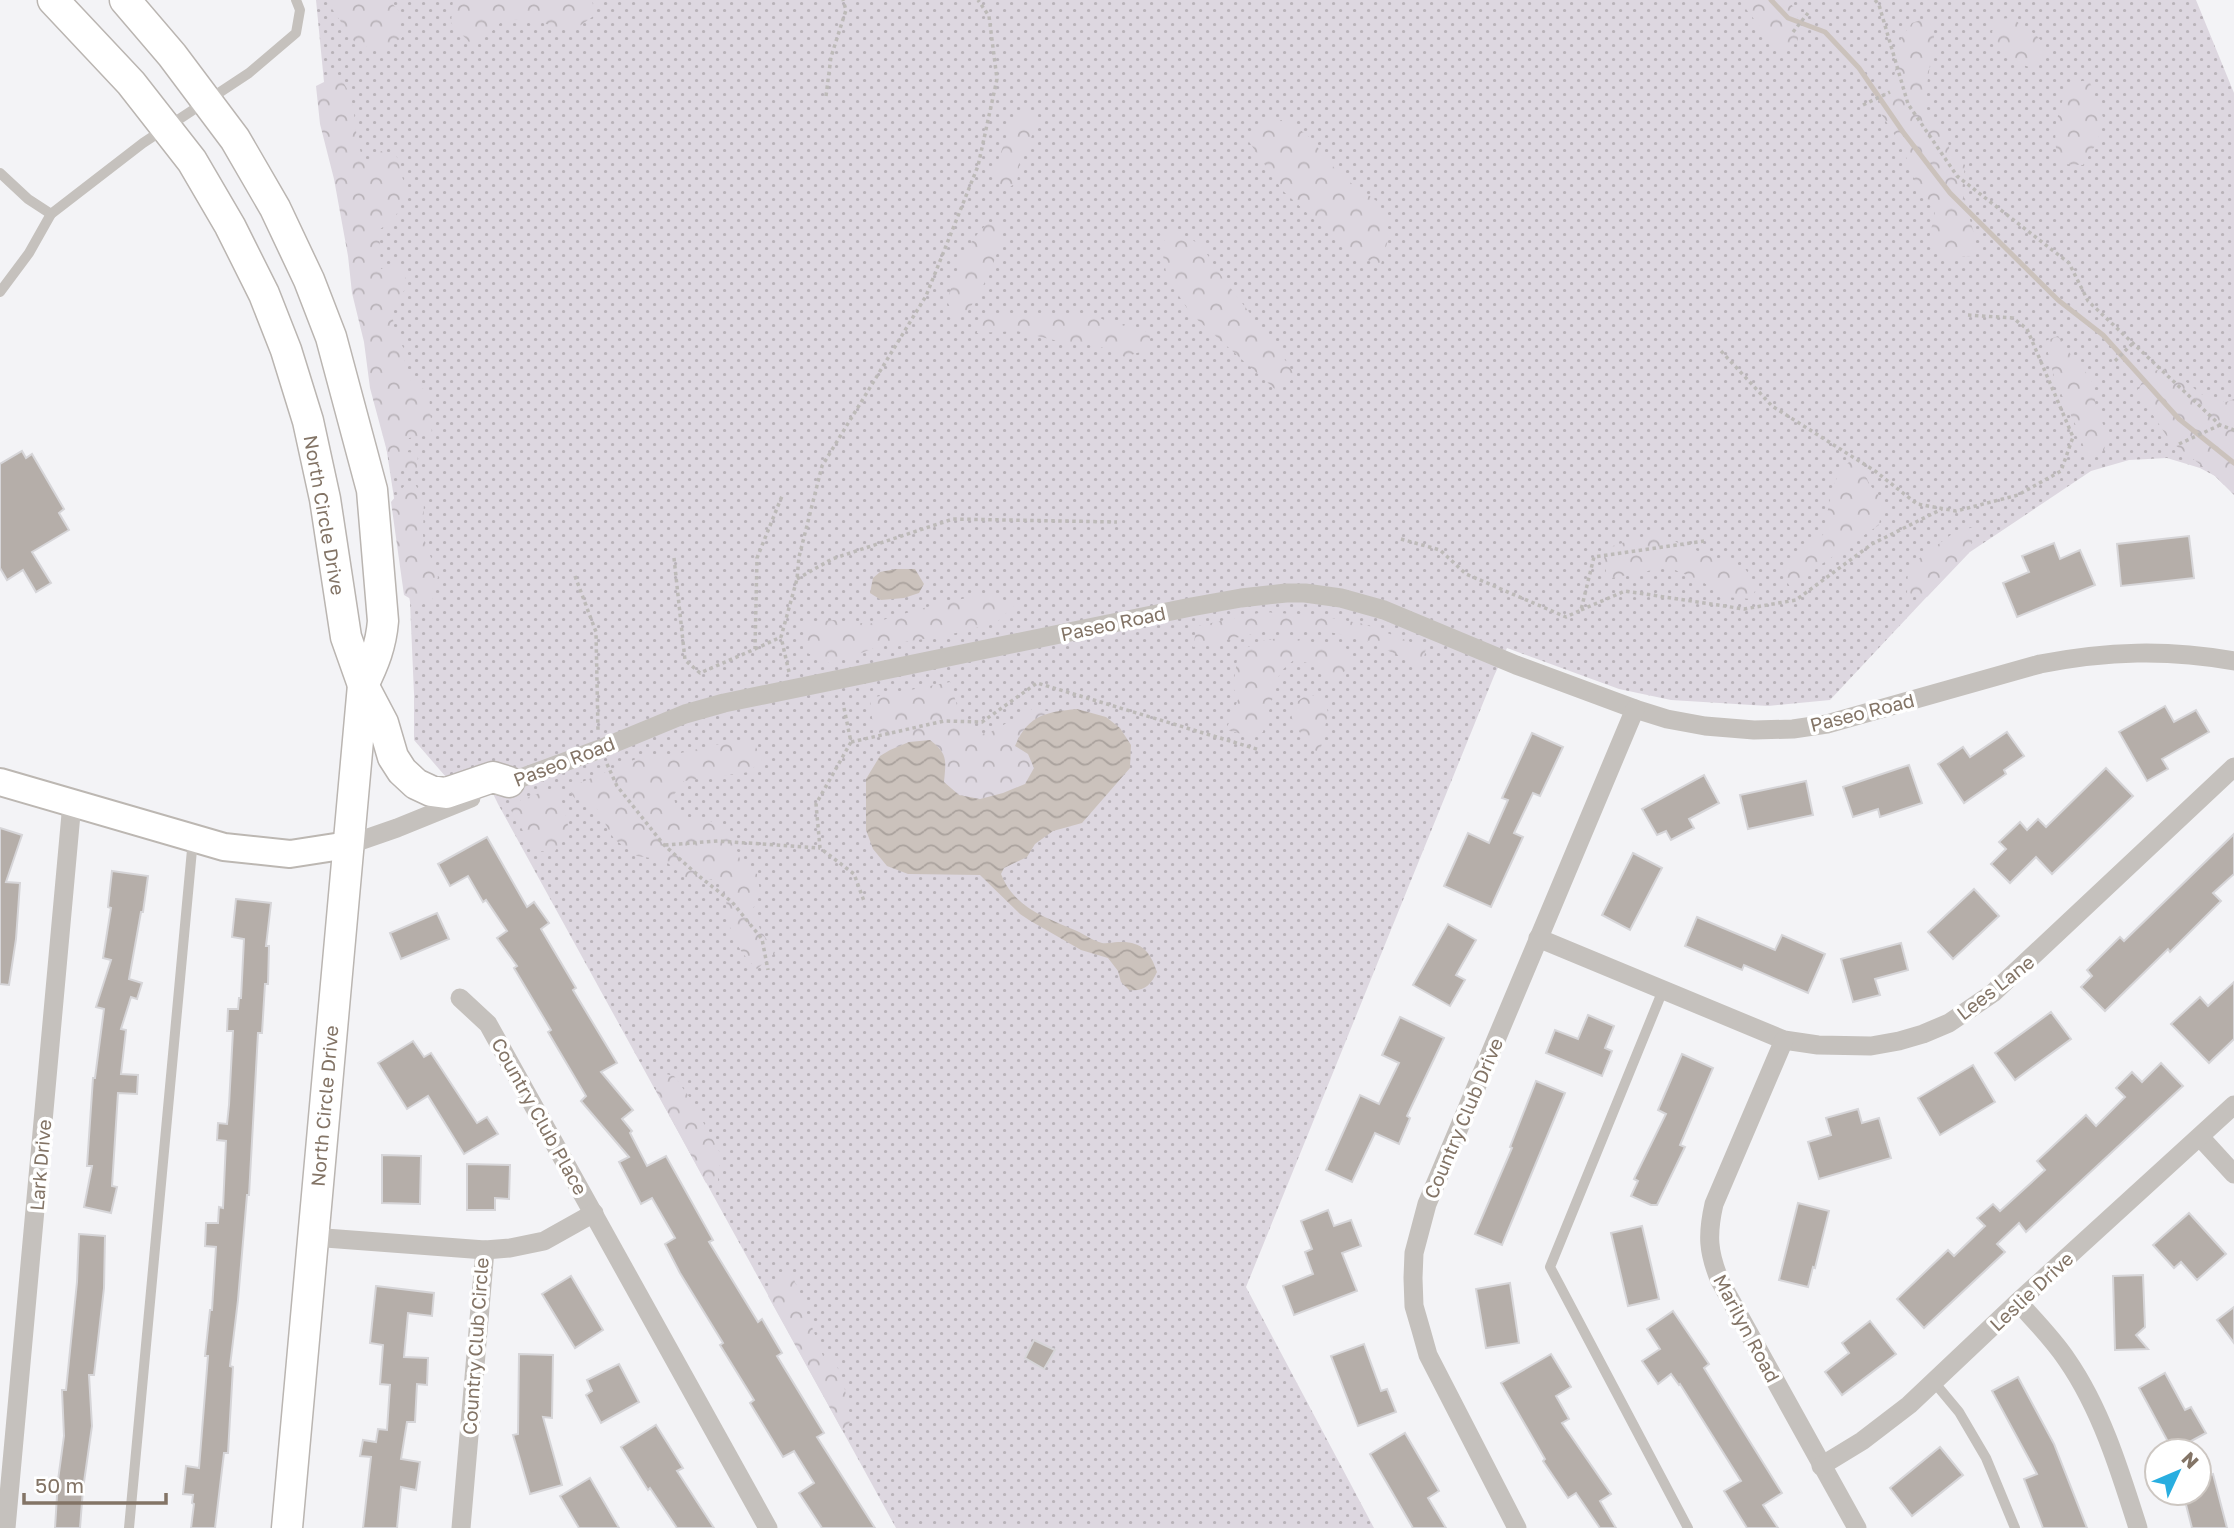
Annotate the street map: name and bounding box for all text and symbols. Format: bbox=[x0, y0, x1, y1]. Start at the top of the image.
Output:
street label: North Circle Drive bbox=[300, 433, 350, 597]
street label: Paseo Road bbox=[1058, 601, 1168, 645]
street label: Paseo Road bbox=[1807, 688, 1917, 736]
street label: Paseo Road bbox=[510, 731, 618, 791]
street label: Lees Lane bbox=[1952, 950, 2038, 1024]
street label: North Circle Drive bbox=[305, 1024, 343, 1188]
street label: Country Club Place bbox=[487, 1034, 593, 1198]
street label: Country Club Drive bbox=[1419, 1034, 1507, 1202]
street label: Lark Drive bbox=[25, 1118, 55, 1212]
street label: Leslie Drive bbox=[1984, 1247, 2078, 1335]
street label: Country Club Circle bbox=[457, 1257, 493, 1435]
street label: Marilyn Road bbox=[1709, 1270, 1785, 1386]
north arrow bbox=[2143, 1437, 2213, 1507]
text: N bbox=[2177, 1447, 2204, 1473]
scale bar bbox=[24, 1462, 166, 1506]
text: 50 m bbox=[35, 1472, 84, 1498]

